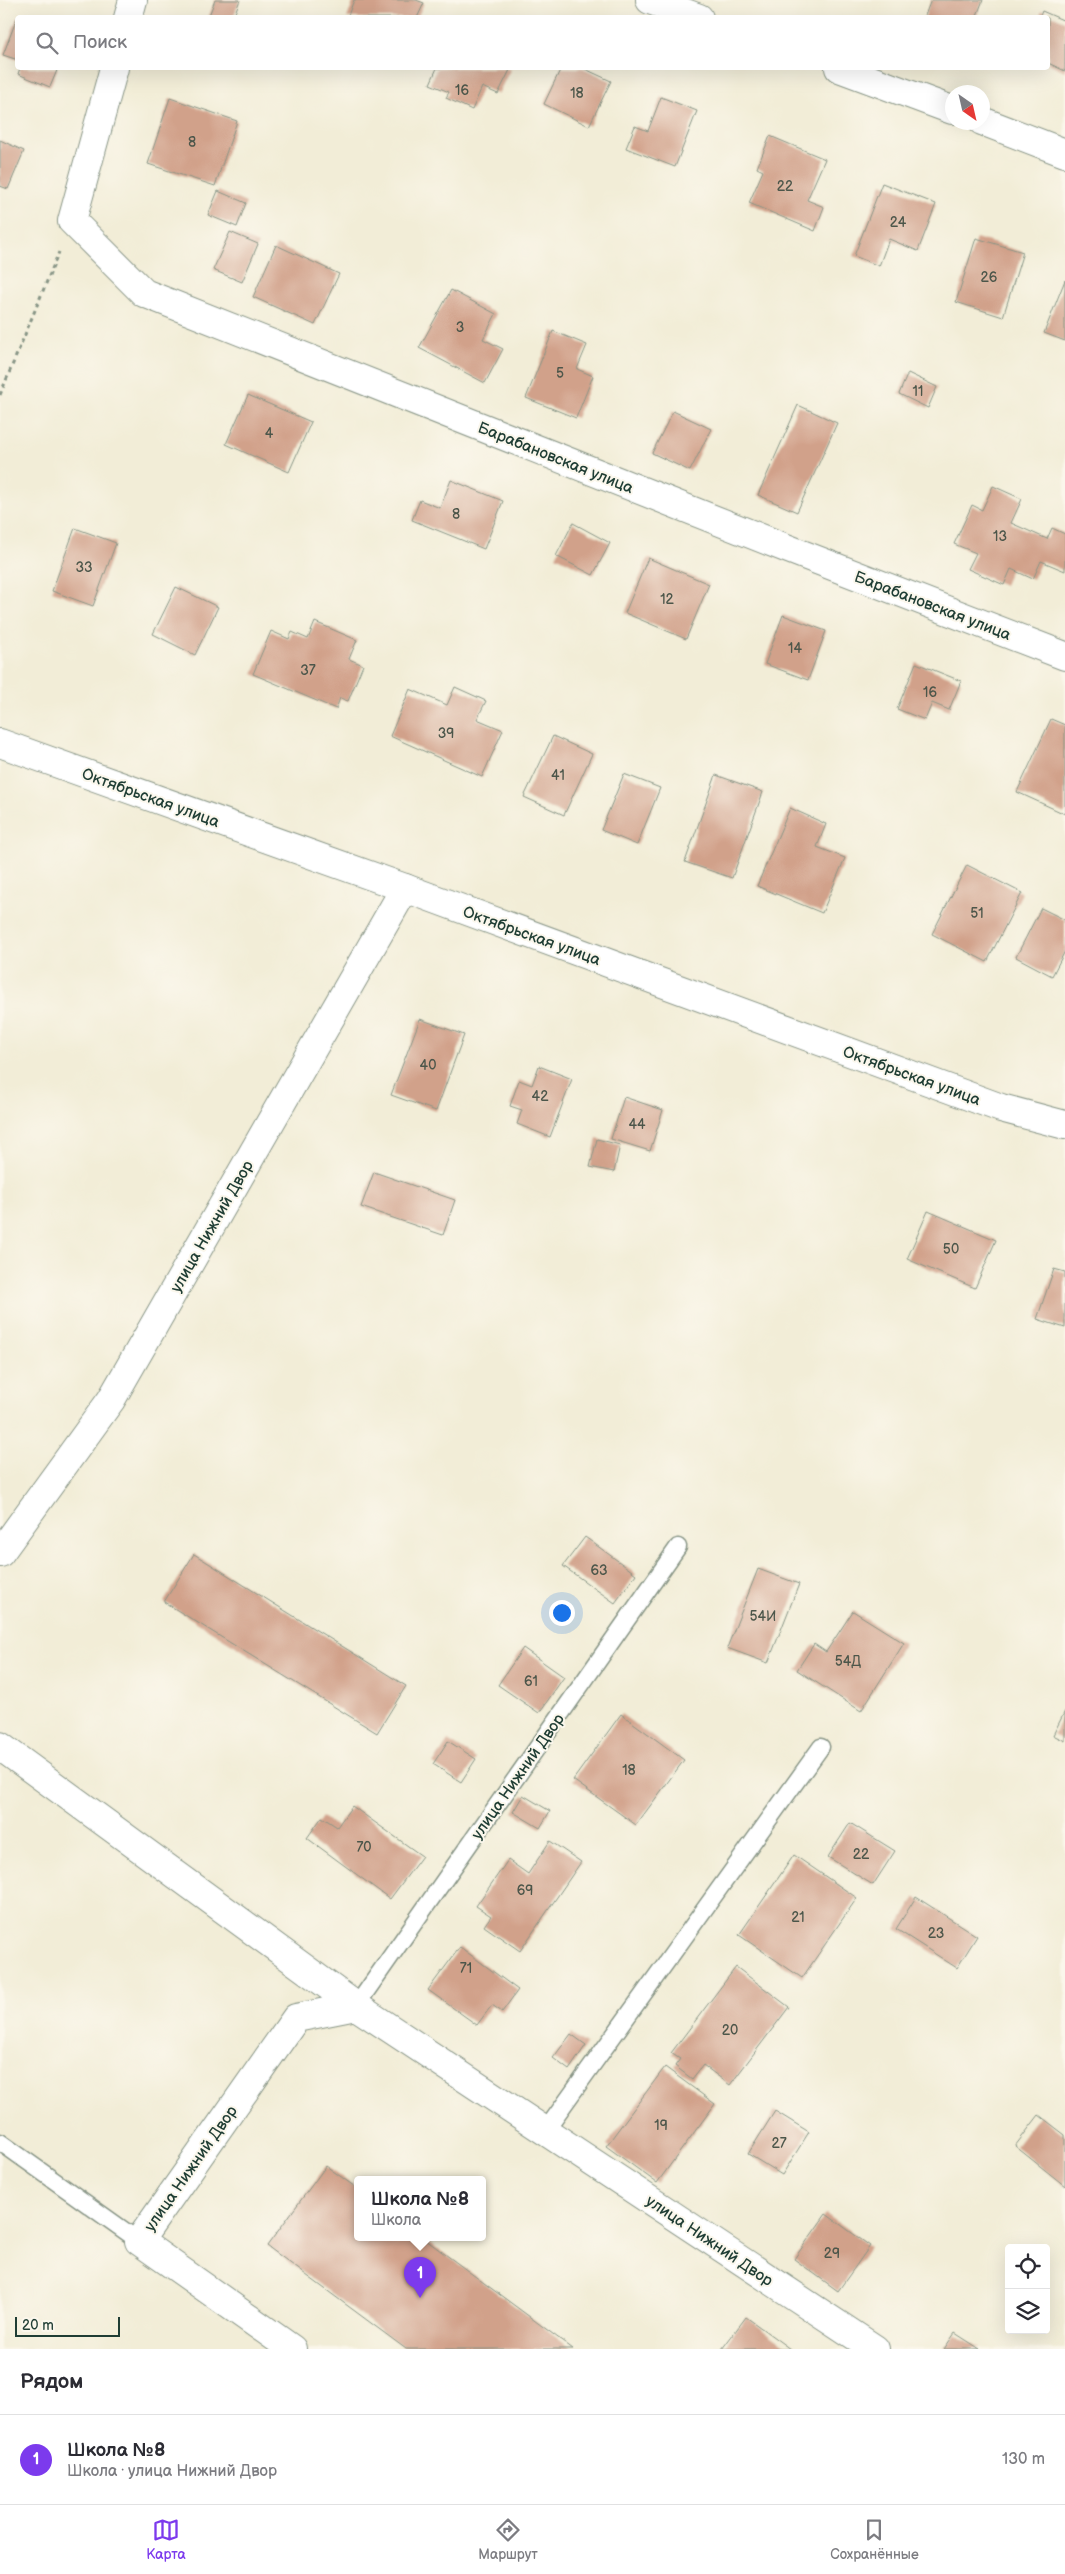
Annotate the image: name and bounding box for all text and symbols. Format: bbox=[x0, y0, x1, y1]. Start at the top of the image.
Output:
search box bbox=[15, 15, 1050, 70]
icon: search bbox=[33, 29, 61, 57]
text: Поиск bbox=[73, 31, 127, 54]
house number: 16 bbox=[455, 82, 469, 99]
house number: 18 bbox=[570, 85, 584, 102]
north arrow bbox=[945, 85, 990, 130]
house number: 8 bbox=[188, 134, 196, 151]
house number: 22 bbox=[777, 178, 794, 195]
house number: 24 bbox=[890, 214, 907, 231]
house number: 26 bbox=[981, 269, 998, 286]
house number: 3 bbox=[456, 319, 464, 336]
house number: 5 bbox=[556, 365, 564, 382]
house number: 11 bbox=[913, 383, 923, 400]
street label: Барабановская улица bbox=[475, 418, 636, 499]
house number: 4 bbox=[265, 425, 274, 442]
house number: 8 bbox=[452, 506, 460, 523]
house number: 13 bbox=[993, 528, 1007, 545]
house number: 33 bbox=[75, 559, 93, 576]
street label: Барабановская улица bbox=[852, 568, 1014, 645]
house number: 12 bbox=[660, 591, 675, 608]
house number: 14 bbox=[788, 640, 802, 657]
house number: 37 bbox=[300, 662, 316, 679]
house number: 16 bbox=[923, 684, 937, 701]
house number: 39 bbox=[438, 725, 454, 742]
street label: Октябрьская улица bbox=[79, 765, 222, 832]
house number: 41 bbox=[551, 767, 565, 784]
street label: Октябрьская улица bbox=[460, 903, 603, 970]
house number: 51 bbox=[970, 905, 984, 922]
street label: Октябрьская улица bbox=[840, 1043, 983, 1110]
house number: 40 bbox=[420, 1057, 436, 1074]
house number: 42 bbox=[532, 1088, 549, 1105]
house number: 44 bbox=[628, 1116, 646, 1133]
street label: улица Нижний Двор bbox=[167, 1157, 258, 1296]
house number: 50 bbox=[943, 1241, 959, 1258]
house number: 63 bbox=[590, 1562, 608, 1579]
your location bbox=[549, 1600, 575, 1626]
house number: 54И bbox=[750, 1608, 776, 1625]
house number: 54Д bbox=[835, 1653, 861, 1670]
house number: 61 bbox=[524, 1673, 538, 1690]
street label: улица Нижний Двор bbox=[468, 1710, 569, 1843]
house number: 18 bbox=[622, 1762, 636, 1779]
house number: 70 bbox=[356, 1839, 372, 1856]
house number: 22 bbox=[853, 1846, 870, 1863]
house number: 69 bbox=[517, 1882, 533, 1899]
house number: 21 bbox=[791, 1909, 805, 1926]
house number: 23 bbox=[928, 1925, 944, 1942]
house number: 71 bbox=[460, 1960, 472, 1977]
house number: 20 bbox=[722, 2022, 738, 2039]
street label: улица Нижний Двор bbox=[141, 2102, 242, 2235]
house number: 19 bbox=[654, 2117, 668, 2134]
house number: 27 bbox=[771, 2135, 787, 2152]
popup bbox=[354, 2176, 486, 2241]
text: Школа №8 bbox=[371, 2188, 469, 2211]
street label: улица Нижний Двор bbox=[642, 2192, 776, 2291]
text: Школа bbox=[371, 2211, 421, 2230]
map controls bbox=[1005, 2244, 1050, 2334]
button: locate bbox=[1005, 2244, 1050, 2289]
house number: 29 bbox=[824, 2245, 840, 2262]
pin: 1 bbox=[404, 2257, 436, 2298]
button: layers bbox=[1005, 2289, 1050, 2334]
scale bar bbox=[15, 2314, 120, 2337]
text: 20 m bbox=[22, 2317, 54, 2334]
text: Рядом bbox=[20, 2369, 83, 2394]
text: Школа №8 bbox=[67, 2439, 165, 2462]
text: 1 bbox=[33, 2450, 39, 2469]
text: 130 m bbox=[1002, 2450, 1045, 2469]
text: Школа · улица Нижний Двор bbox=[67, 2462, 277, 2481]
tab: Карта bbox=[146, 2516, 186, 2563]
tab: Маршрут bbox=[478, 2516, 538, 2563]
tab: Сохранённые bbox=[830, 2516, 919, 2563]

